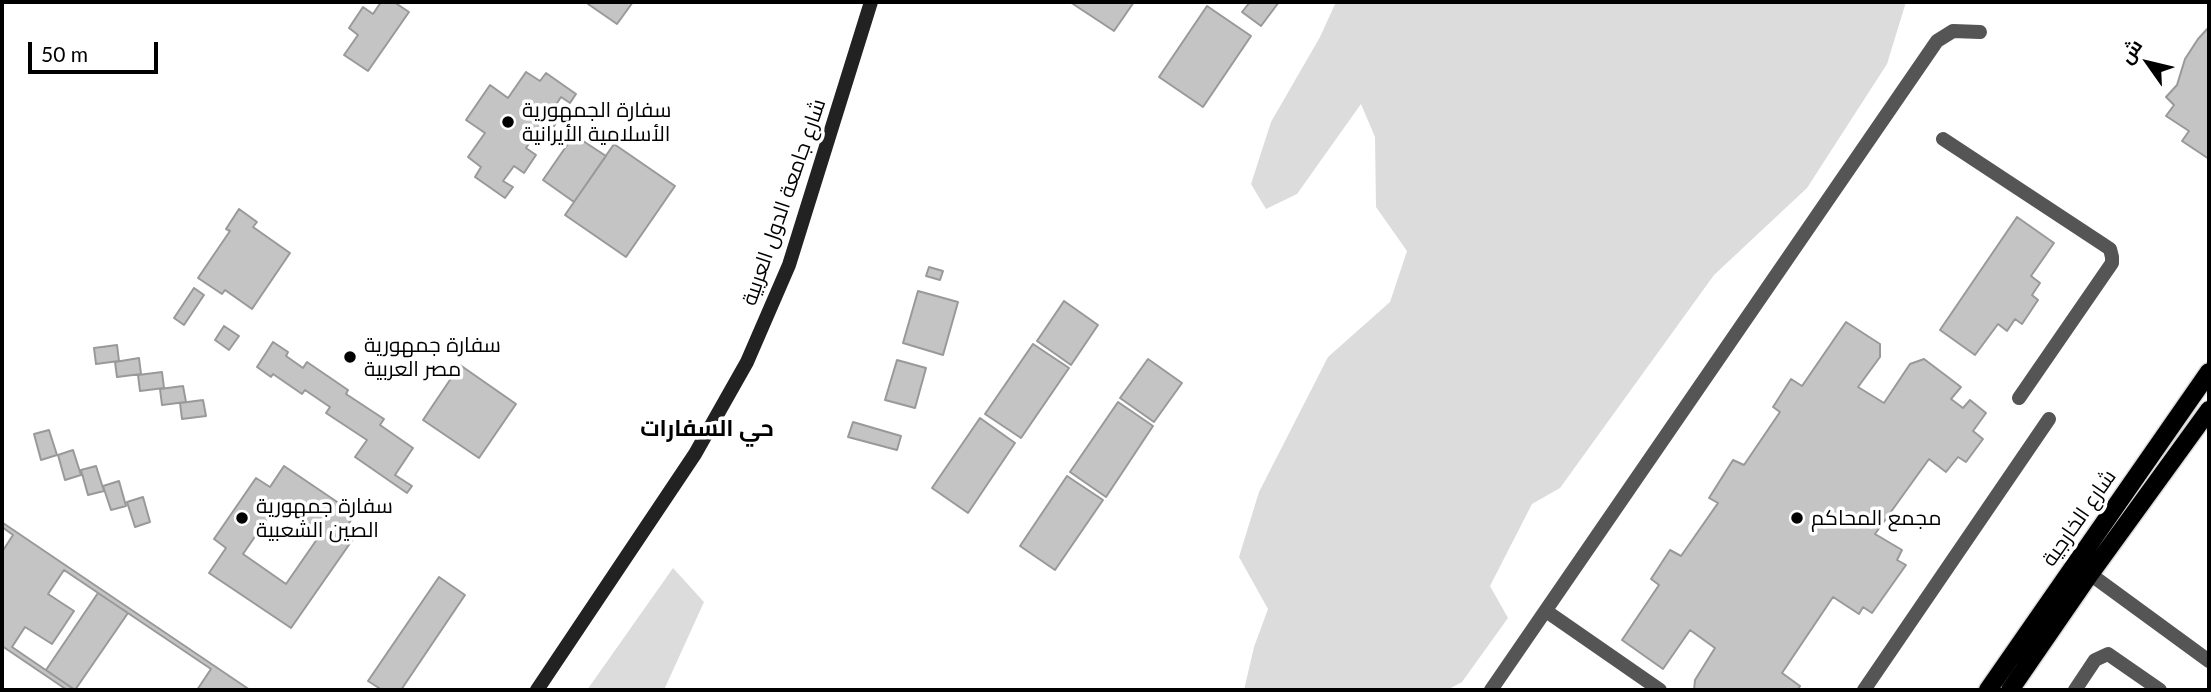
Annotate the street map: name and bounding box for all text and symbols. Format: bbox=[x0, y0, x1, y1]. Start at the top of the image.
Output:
scale bar bbox=[32, 28, 161, 72]
north arrow bbox=[2113, 28, 2183, 98]
text: ش bbox=[2114, 34, 2147, 68]
text: 50 m bbox=[41, 41, 88, 66]
street label: شارع جامعة الدول العربية bbox=[737, 95, 831, 309]
place label: سفارة الجمهورية الأسلامية الأيرانية bbox=[522, 97, 671, 147]
marker: سفارة الجمهورية الأسلامية الأيرانية bbox=[500, 114, 516, 130]
place label: سفارة جمهورية مصر العربية bbox=[364, 332, 501, 382]
marker: سفارة جمهورية مصر العربية bbox=[342, 349, 358, 365]
district label: حي السفارات bbox=[640, 415, 774, 443]
street label: شارع الخارجية bbox=[2037, 465, 2121, 571]
place label: سفارة جمهورية الصين الشعبية bbox=[256, 493, 393, 543]
place label: مجمع المحاكم bbox=[1811, 505, 1941, 531]
marker: سفارة جمهورية الصين الشعبية bbox=[234, 510, 250, 526]
marker: مجمع المحاكم bbox=[1789, 510, 1805, 526]

